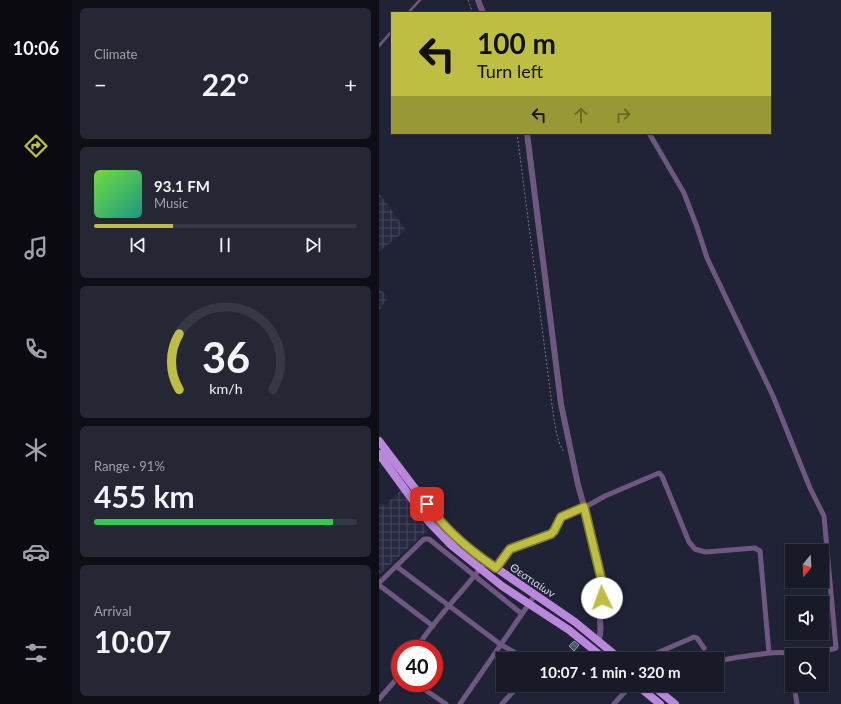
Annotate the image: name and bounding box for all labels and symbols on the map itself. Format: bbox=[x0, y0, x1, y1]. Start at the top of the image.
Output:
pin bbox=[410, 487, 444, 521]
north arrow bbox=[785, 544, 829, 588]
street label: Θεστιαίων bbox=[508, 560, 558, 600]
position arrow bbox=[581, 577, 623, 619]
speed limit sign: 40 bbox=[391, 640, 443, 692]

